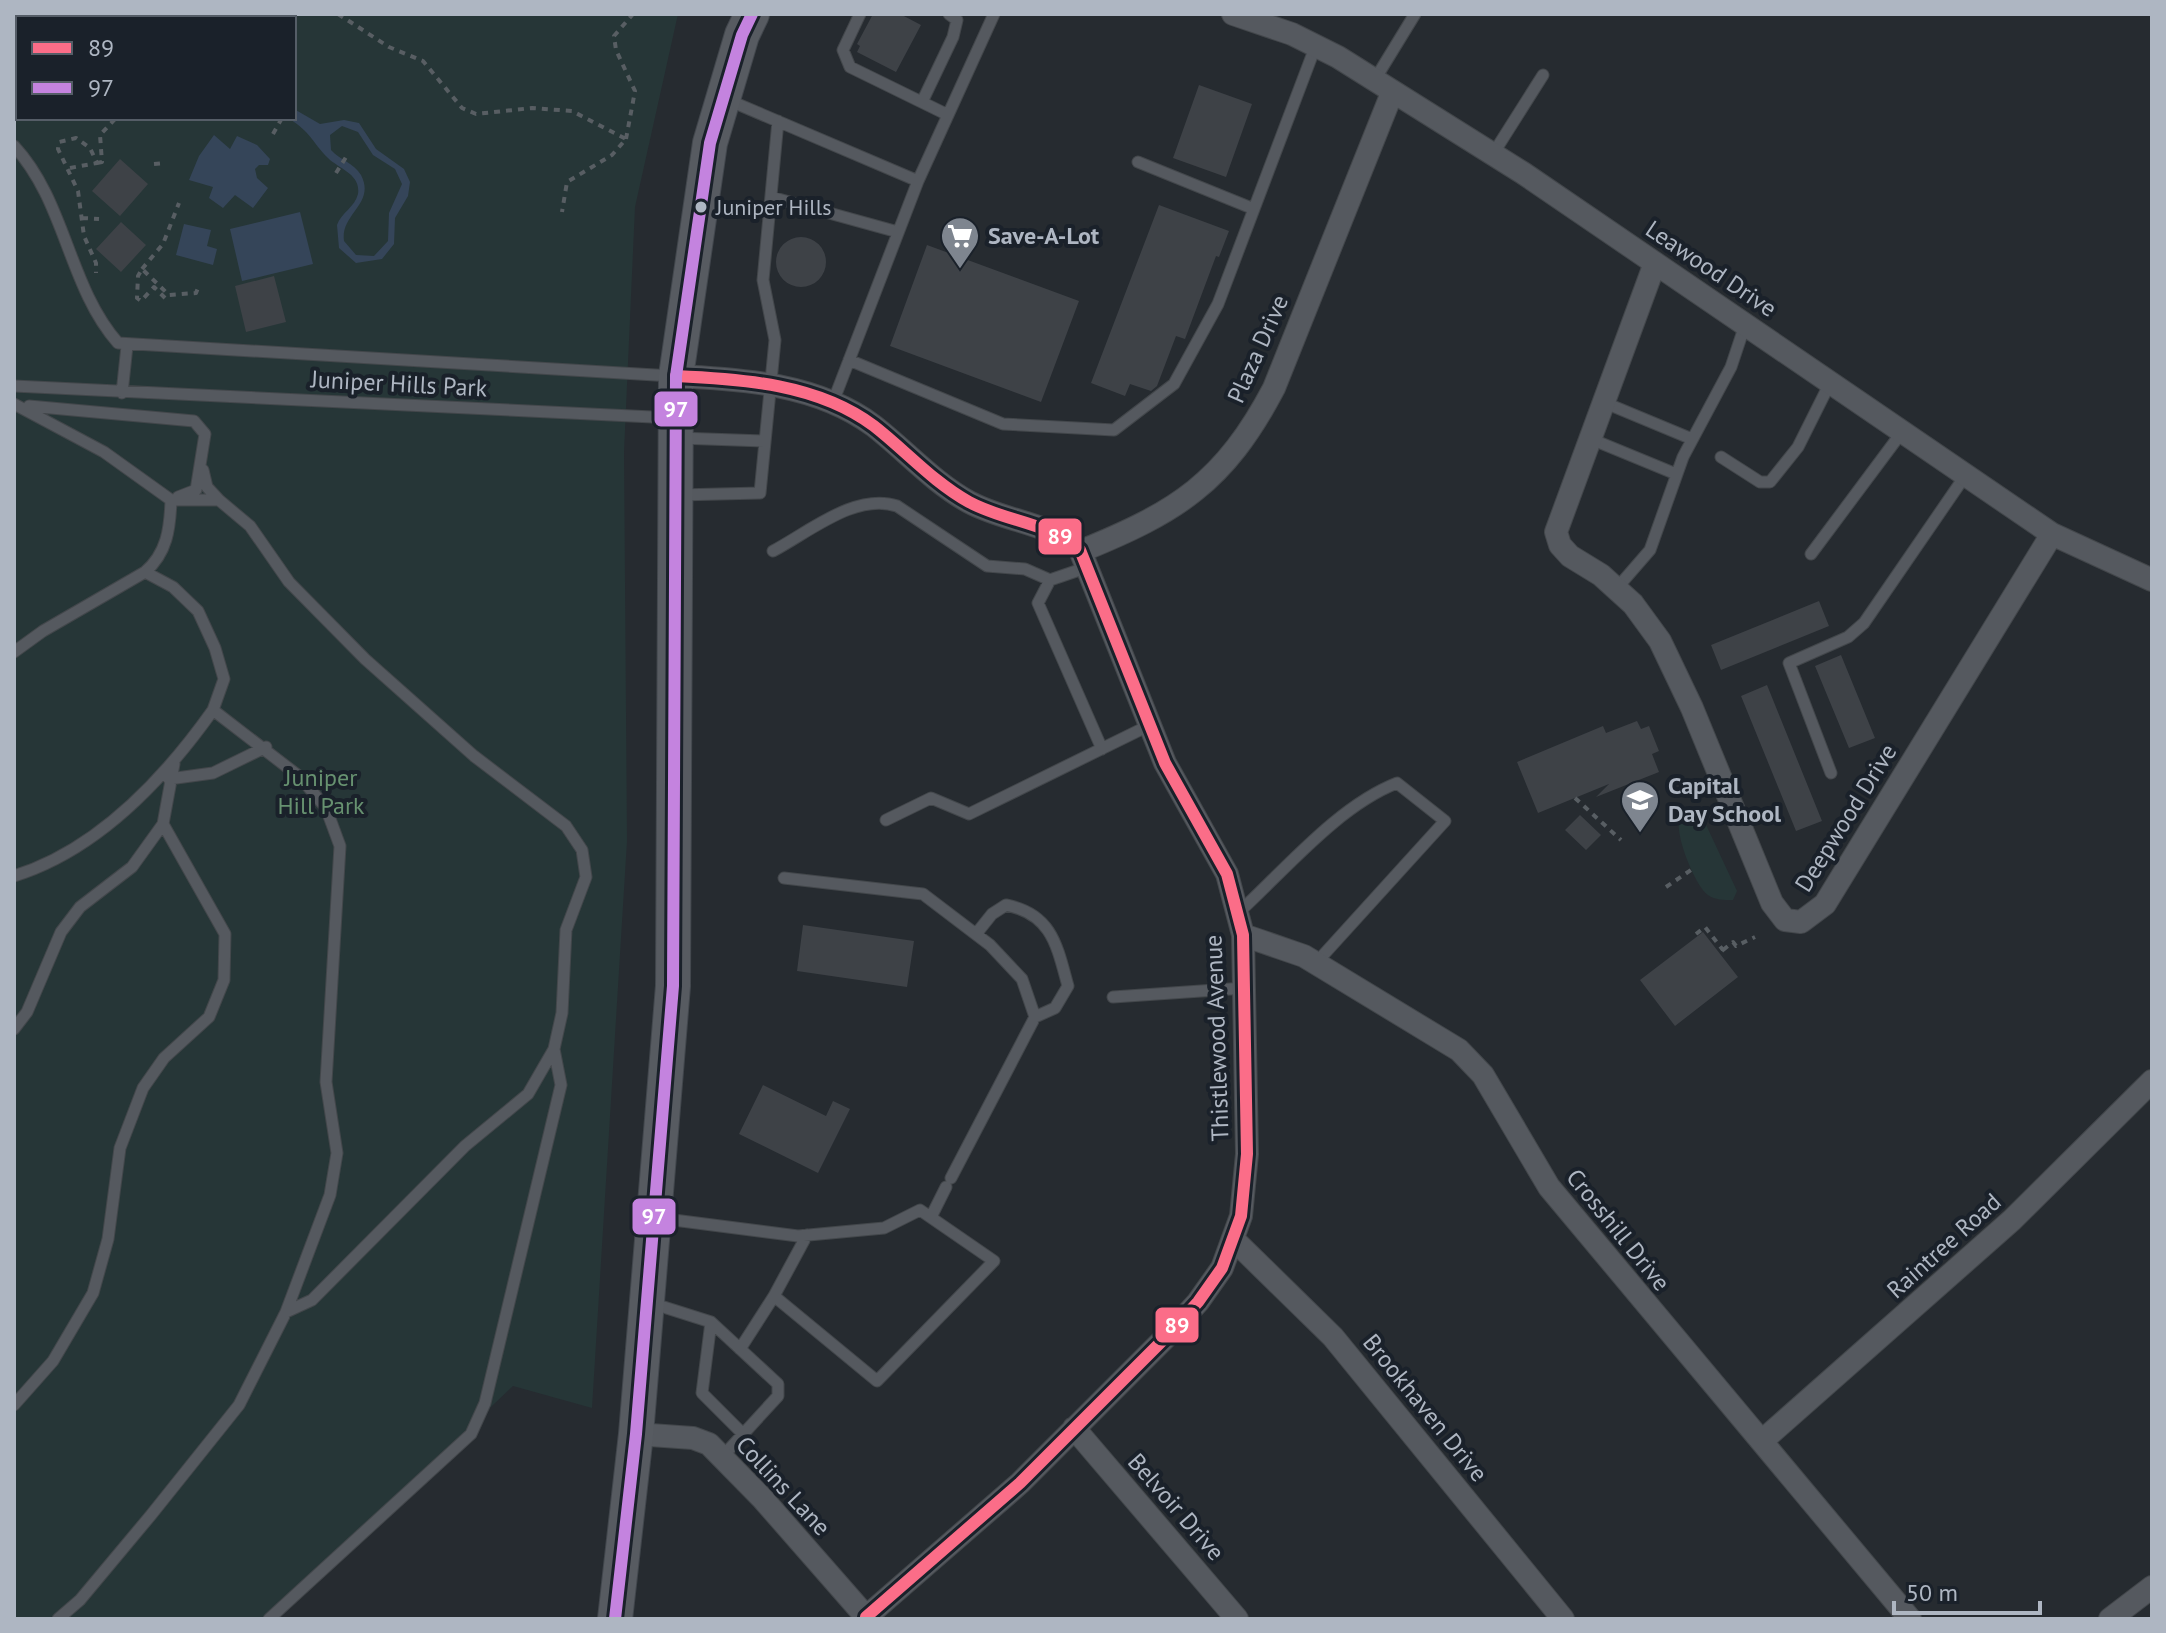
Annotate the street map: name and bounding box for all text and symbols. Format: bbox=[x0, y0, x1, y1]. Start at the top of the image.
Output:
legend bbox=[16, 16, 296, 120]
text: 89 bbox=[88, 32, 114, 63]
text: 97 bbox=[88, 72, 114, 103]
place label: Juniper Hills bbox=[715, 193, 831, 221]
marker: Juniper Hills bbox=[693, 199, 709, 215]
street label: Leawood Drive bbox=[1640, 213, 1783, 324]
supermarket icon: Save-A-Lot bbox=[939, 215, 981, 270]
place label: Save-A-Lot bbox=[988, 220, 1100, 251]
street label: Plaza Drive bbox=[1220, 290, 1295, 408]
street label: Juniper Hills Park bbox=[309, 363, 488, 404]
line badge: 97 bbox=[653, 390, 699, 428]
text: 97 bbox=[664, 395, 688, 423]
line badge: 89 bbox=[1037, 517, 1083, 556]
text: 89 bbox=[1048, 522, 1072, 550]
street label: Deepwood Drive bbox=[1788, 738, 1903, 898]
park label: Juniper Hill Park bbox=[277, 762, 365, 821]
place label: Capital Day School bbox=[1668, 770, 1782, 829]
school or university icon: Capital Day School bbox=[1619, 779, 1661, 834]
street label: Thistlewood Avenue bbox=[1197, 934, 1236, 1142]
street label: Crosshill Drive bbox=[1560, 1162, 1677, 1297]
street label: Raintree Road bbox=[1880, 1186, 2007, 1305]
line badge: 97 bbox=[631, 1197, 677, 1236]
text: 97 bbox=[642, 1202, 666, 1230]
line badge: 89 bbox=[1154, 1306, 1200, 1344]
text: 89 bbox=[1165, 1311, 1189, 1339]
street label: Brookhaven Drive bbox=[1356, 1328, 1494, 1488]
street label: Collins Lane bbox=[729, 1429, 837, 1542]
street label: Belvoir Drive bbox=[1121, 1447, 1231, 1567]
scale bar bbox=[1894, 1565, 2040, 1615]
text: 50 m bbox=[1906, 1577, 1958, 1608]

